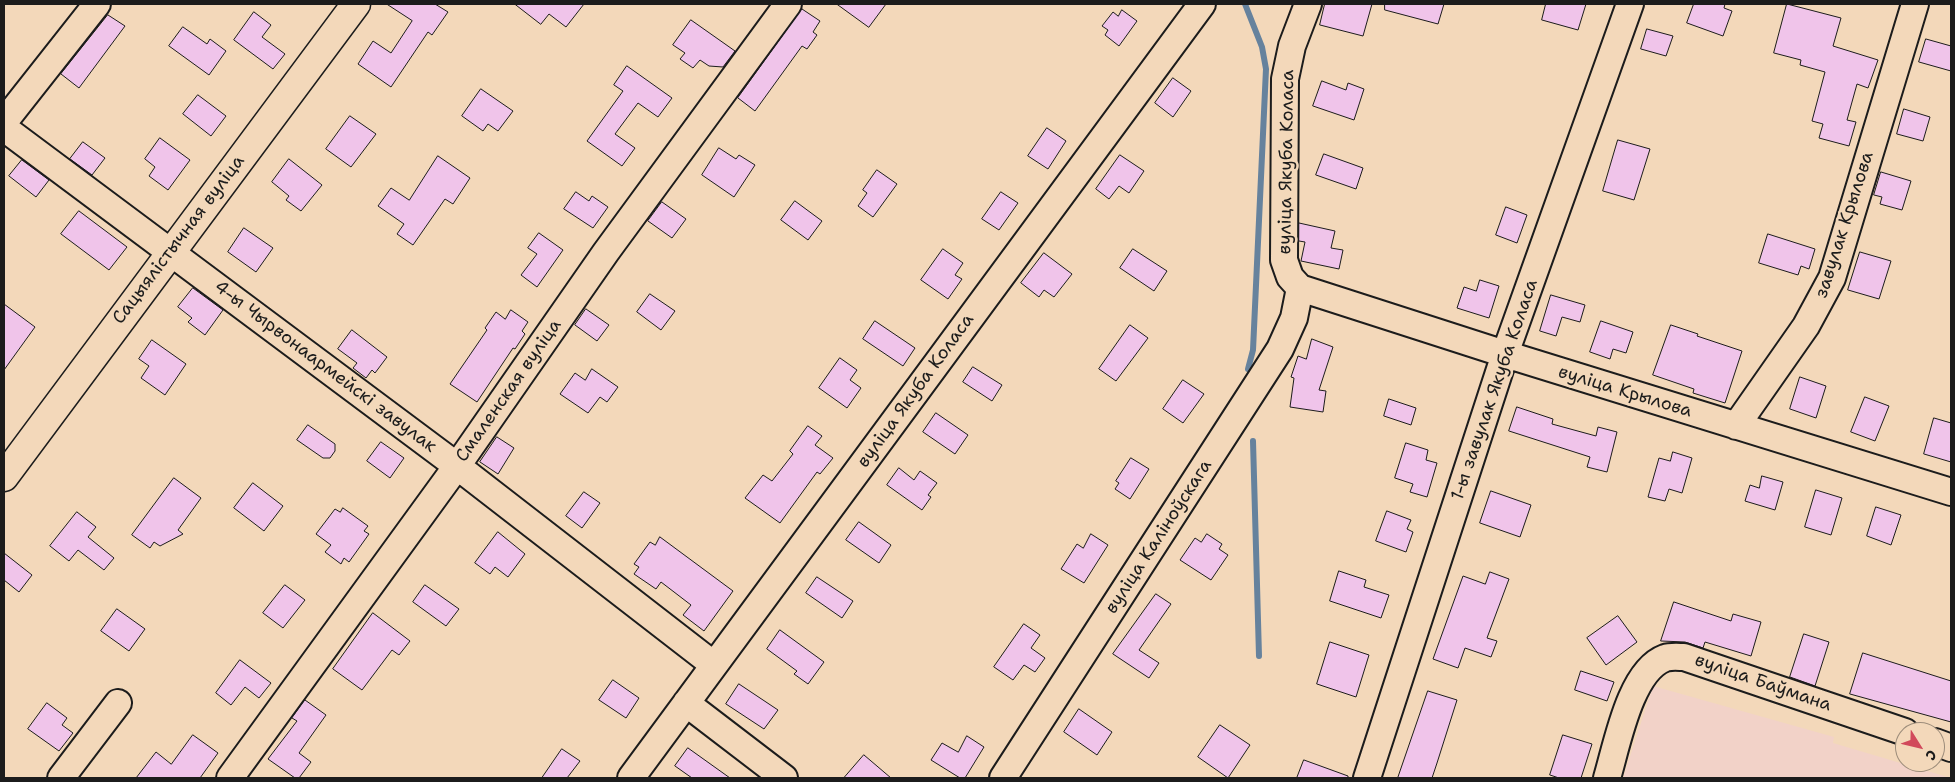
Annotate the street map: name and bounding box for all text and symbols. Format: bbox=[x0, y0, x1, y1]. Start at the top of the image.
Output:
street label: вуліца Якуба Коласа bbox=[1275, 69, 1299, 255]
street label: завулак Крылова bbox=[1811, 149, 1879, 301]
street label: Сацыялістычная вуліца bbox=[108, 151, 250, 329]
street label: 4-ы Чырвонаармейскі завулак bbox=[210, 276, 440, 458]
street label: 1-ы завулак Якуба Коласа bbox=[1447, 277, 1543, 503]
street label: вуліца Якуба Коласа bbox=[853, 310, 979, 472]
street label: Смаленская вуліца bbox=[452, 316, 566, 466]
street label: вуліца Крылова bbox=[1555, 361, 1695, 423]
street label: вуліца Каліноўскага bbox=[1101, 456, 1217, 618]
street label: вуліца Баўмана bbox=[1692, 650, 1834, 716]
north arrow bbox=[1895, 722, 1945, 772]
text: С bbox=[1922, 746, 1941, 764]

